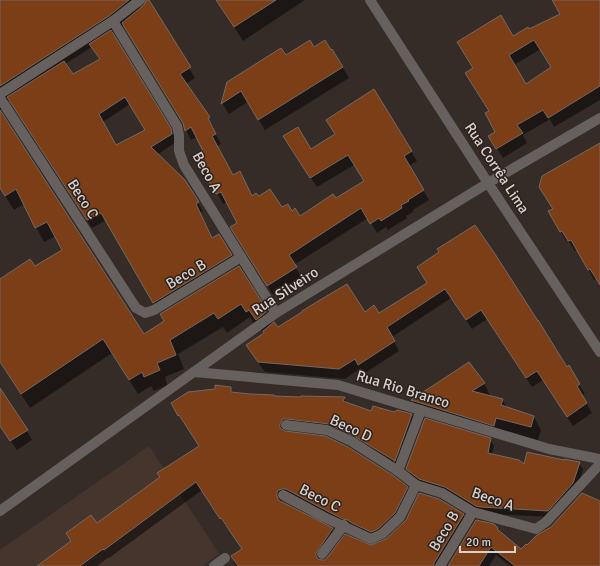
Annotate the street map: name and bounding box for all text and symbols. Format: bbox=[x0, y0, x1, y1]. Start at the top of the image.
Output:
street label: Rua Corrêa Lima bbox=[461, 119, 533, 217]
street label: Beco A bbox=[189, 148, 225, 196]
street label: Beco C bbox=[64, 176, 102, 222]
street label: Beco B bbox=[163, 255, 209, 293]
street label: Rua Silveiro bbox=[248, 263, 322, 319]
street label: Rua Rio Branco bbox=[354, 366, 452, 412]
street label: Beco D bbox=[327, 410, 375, 446]
street label: Beco C bbox=[296, 480, 344, 516]
street label: Beco A bbox=[469, 483, 517, 515]
street label: Beco B bbox=[425, 508, 463, 554]
scale bar bbox=[460, 528, 515, 554]
text: 20 m bbox=[466, 535, 491, 550]

